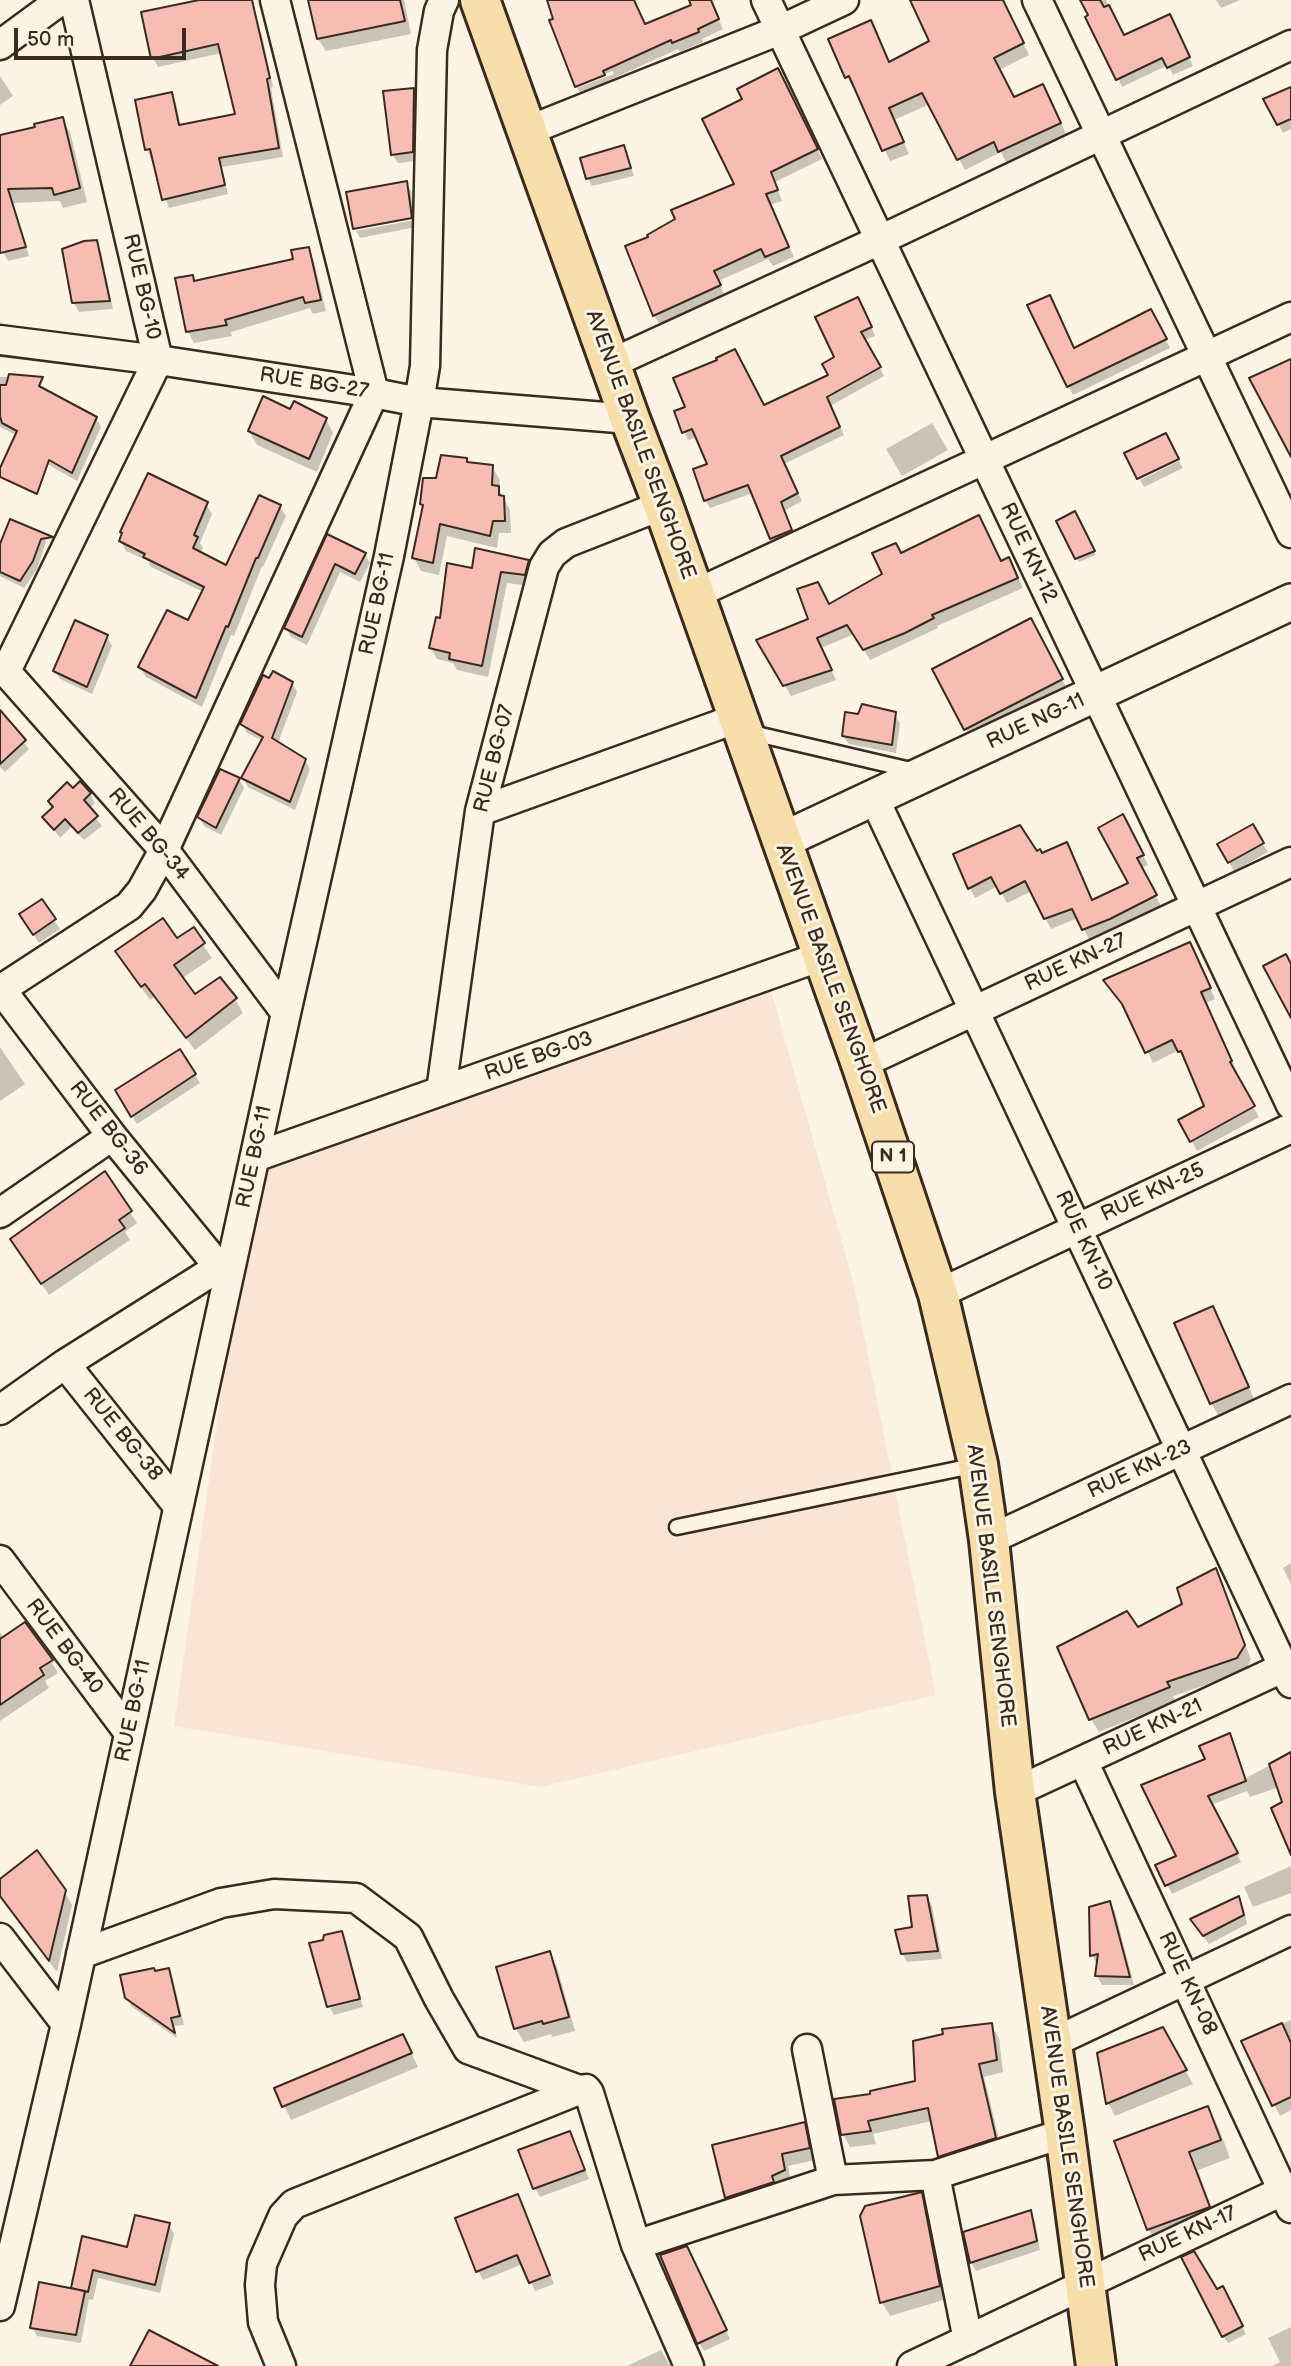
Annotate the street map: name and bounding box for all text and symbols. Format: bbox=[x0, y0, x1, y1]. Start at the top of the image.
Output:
scale bar bbox=[18, 14, 189, 58]
text: 50 m bbox=[27, 27, 74, 52]
street label: RUE BG-10 bbox=[117, 231, 165, 343]
street label: AVENUE BASILE SENGHORE bbox=[579, 307, 701, 583]
street label: RUE BG-27 bbox=[258, 363, 370, 405]
street label: RUE KN-12 bbox=[994, 499, 1062, 607]
street label: RUE BG-11 bbox=[355, 551, 401, 657]
street label: RUE NG-11 bbox=[983, 688, 1089, 756]
street label: RUE BG-07 bbox=[469, 702, 521, 816]
street label: RUE BG-34 bbox=[102, 783, 194, 887]
street label: AVENUE BASILE SENGHORE bbox=[769, 841, 891, 1117]
street label: RUE KN-27 bbox=[1021, 928, 1131, 998]
street label: RUE BG-03 bbox=[482, 1027, 596, 1087]
street label: RUE BG-36 bbox=[63, 1077, 153, 1181]
street label: RUE BG-11 bbox=[232, 1104, 278, 1210]
road number: N 1 bbox=[872, 1142, 914, 1172]
street label: RUE KN-25 bbox=[1097, 1158, 1209, 1228]
street label: RUE KN-10 bbox=[1049, 1187, 1117, 1295]
street label: RUE BG-38 bbox=[77, 1383, 167, 1487]
street label: RUE KN-23 bbox=[1084, 1435, 1196, 1505]
street label: AVENUE BASILE SENGHORE bbox=[960, 1443, 1020, 1729]
street label: RUE BG-40 bbox=[20, 1594, 108, 1700]
street label: RUE BG-11 bbox=[111, 1658, 157, 1764]
street label: RUE KN-21 bbox=[1099, 1694, 1207, 1762]
street label: RUE KN-08 bbox=[1152, 1928, 1222, 2040]
street label: AVENUE BASILE SENGHORE bbox=[1034, 2004, 1098, 2290]
street label: RUE KN-17 bbox=[1135, 2201, 1241, 2269]

